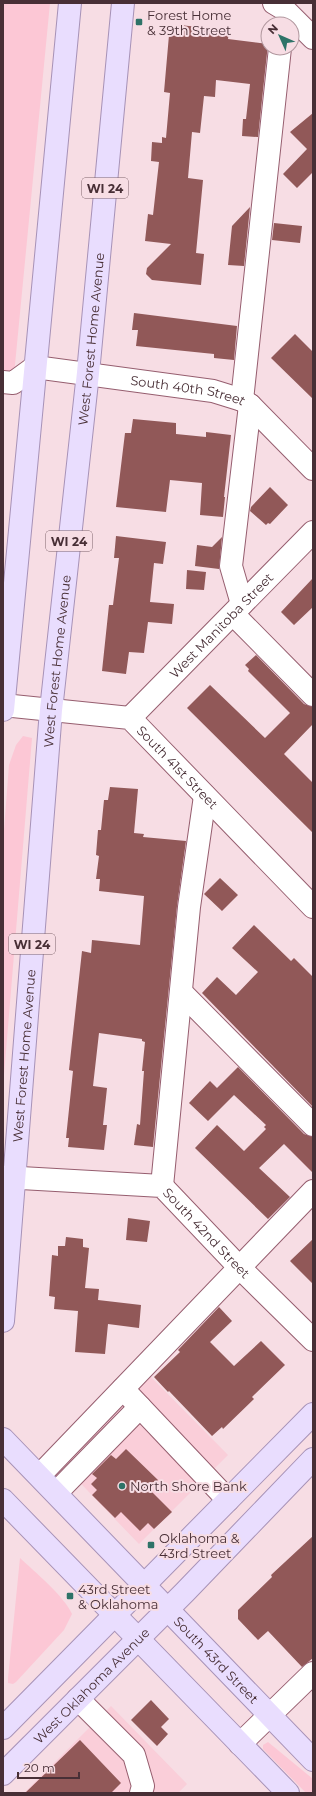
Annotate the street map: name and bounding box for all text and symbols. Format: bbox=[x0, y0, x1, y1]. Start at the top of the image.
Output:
place label: Forest Home & 39th Street bbox=[147, 7, 232, 38]
north arrow bbox=[260, 16, 300, 56]
marker: Forest Home & 39th Street bbox=[134, 17, 144, 27]
text: N bbox=[265, 21, 281, 37]
road number: WI 24 bbox=[82, 178, 128, 198]
street label: West Forest Home Avenue bbox=[74, 252, 107, 426]
street label: South 40th Street bbox=[130, 372, 249, 408]
road number: WI 24 bbox=[46, 531, 92, 551]
street label: West Manitoba Street bbox=[166, 569, 276, 681]
street label: West Forest Home Avenue bbox=[40, 574, 74, 748]
street label: South 41st Street bbox=[134, 722, 221, 812]
road number: WI 24 bbox=[9, 934, 55, 954]
street label: West Forest Home Avenue bbox=[9, 968, 39, 1143]
street label: South 42nd Street bbox=[160, 1184, 253, 1281]
place label: North Shore Bank bbox=[130, 1478, 247, 1494]
marker: North Shore Bank bbox=[117, 1481, 127, 1491]
place label: Oklahoma & 43rd Street bbox=[159, 1530, 240, 1561]
marker: Oklahoma & 43rd Street bbox=[146, 1540, 156, 1550]
place label: 43rd Street & Oklahoma bbox=[78, 1581, 158, 1612]
marker: 43rd Street & Oklahoma bbox=[65, 1591, 75, 1601]
street label: South 43rd Street bbox=[171, 1613, 262, 1707]
street label: West Oklahoma Avenue bbox=[30, 1624, 153, 1747]
scale bar bbox=[18, 1754, 79, 1780]
text: 20 m bbox=[24, 1760, 55, 1775]

